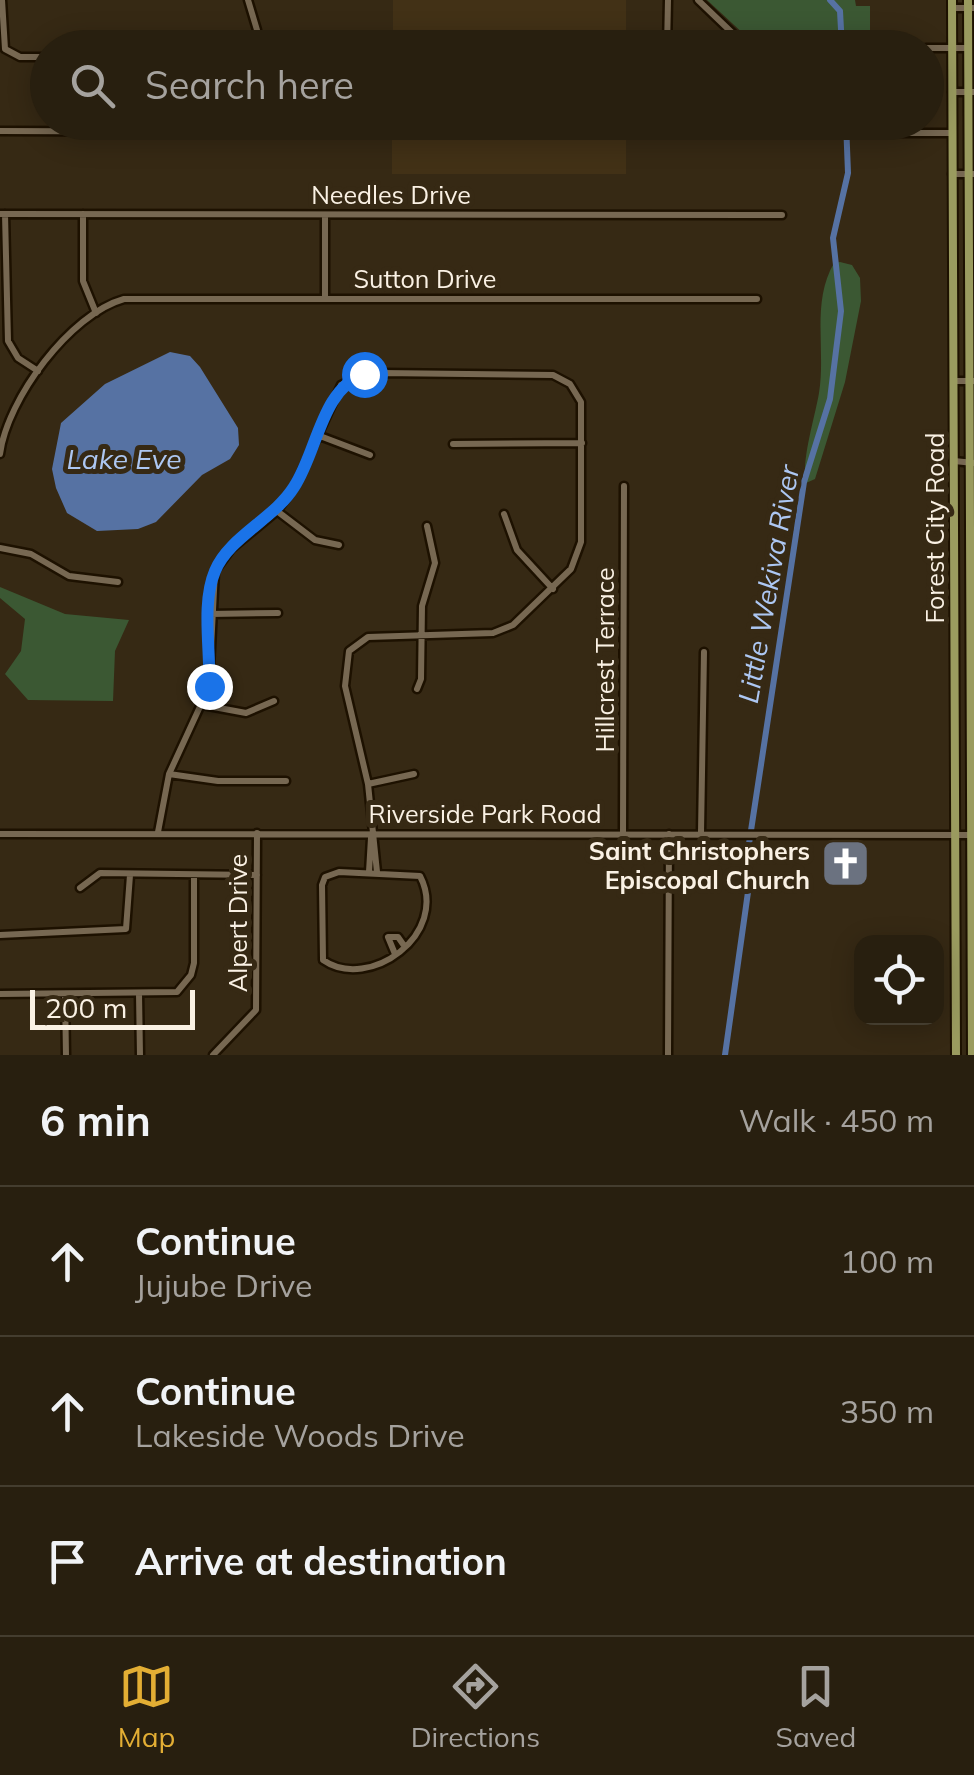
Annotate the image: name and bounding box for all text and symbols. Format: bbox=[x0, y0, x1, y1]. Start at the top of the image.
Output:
search box bbox=[30, 30, 944, 140]
icon: search bbox=[65, 58, 120, 113]
text: Search here bbox=[145, 61, 354, 109]
street label: Needles Drive bbox=[311, 179, 471, 210]
street label: Sutton Drive bbox=[354, 263, 496, 294]
route start bbox=[342, 352, 388, 398]
street label: Forest City Road bbox=[919, 433, 950, 623]
water label: Lake Eve bbox=[67, 441, 181, 476]
water label: Little Wekiva River bbox=[730, 461, 806, 706]
street label: Hillcrest Terrace bbox=[589, 568, 620, 752]
route end bbox=[187, 664, 233, 710]
street label: Riverside Park Road bbox=[369, 798, 601, 829]
place label: Saint Christophers Episcopal Church bbox=[589, 835, 810, 895]
church icon: Saint Christophers Episcopal Church bbox=[819, 838, 871, 890]
street label: Alpert Drive bbox=[222, 854, 253, 992]
map controls bbox=[854, 935, 944, 1025]
button: locate bbox=[854, 935, 944, 1025]
scale bar bbox=[30, 985, 195, 1030]
text: 200 m bbox=[45, 990, 127, 1025]
text: 6 min bbox=[40, 1094, 151, 1147]
text: Walk · 450 m bbox=[739, 1100, 934, 1140]
text: Continue bbox=[135, 1217, 296, 1265]
icon: ahead bbox=[40, 1234, 95, 1289]
text: 100 m bbox=[840, 1241, 934, 1281]
text: Jujube Drive bbox=[135, 1265, 312, 1305]
text: Continue bbox=[135, 1367, 296, 1415]
icon: ahead bbox=[40, 1384, 95, 1439]
text: 350 m bbox=[840, 1391, 934, 1431]
text: Lakeside Woods Drive bbox=[135, 1415, 465, 1455]
icon: arrive bbox=[40, 1534, 95, 1589]
text: Arrive at destination bbox=[135, 1537, 507, 1585]
tab: Map bbox=[118, 1659, 175, 1754]
tab: Directions bbox=[411, 1659, 540, 1754]
tab: Saved bbox=[775, 1659, 856, 1754]

